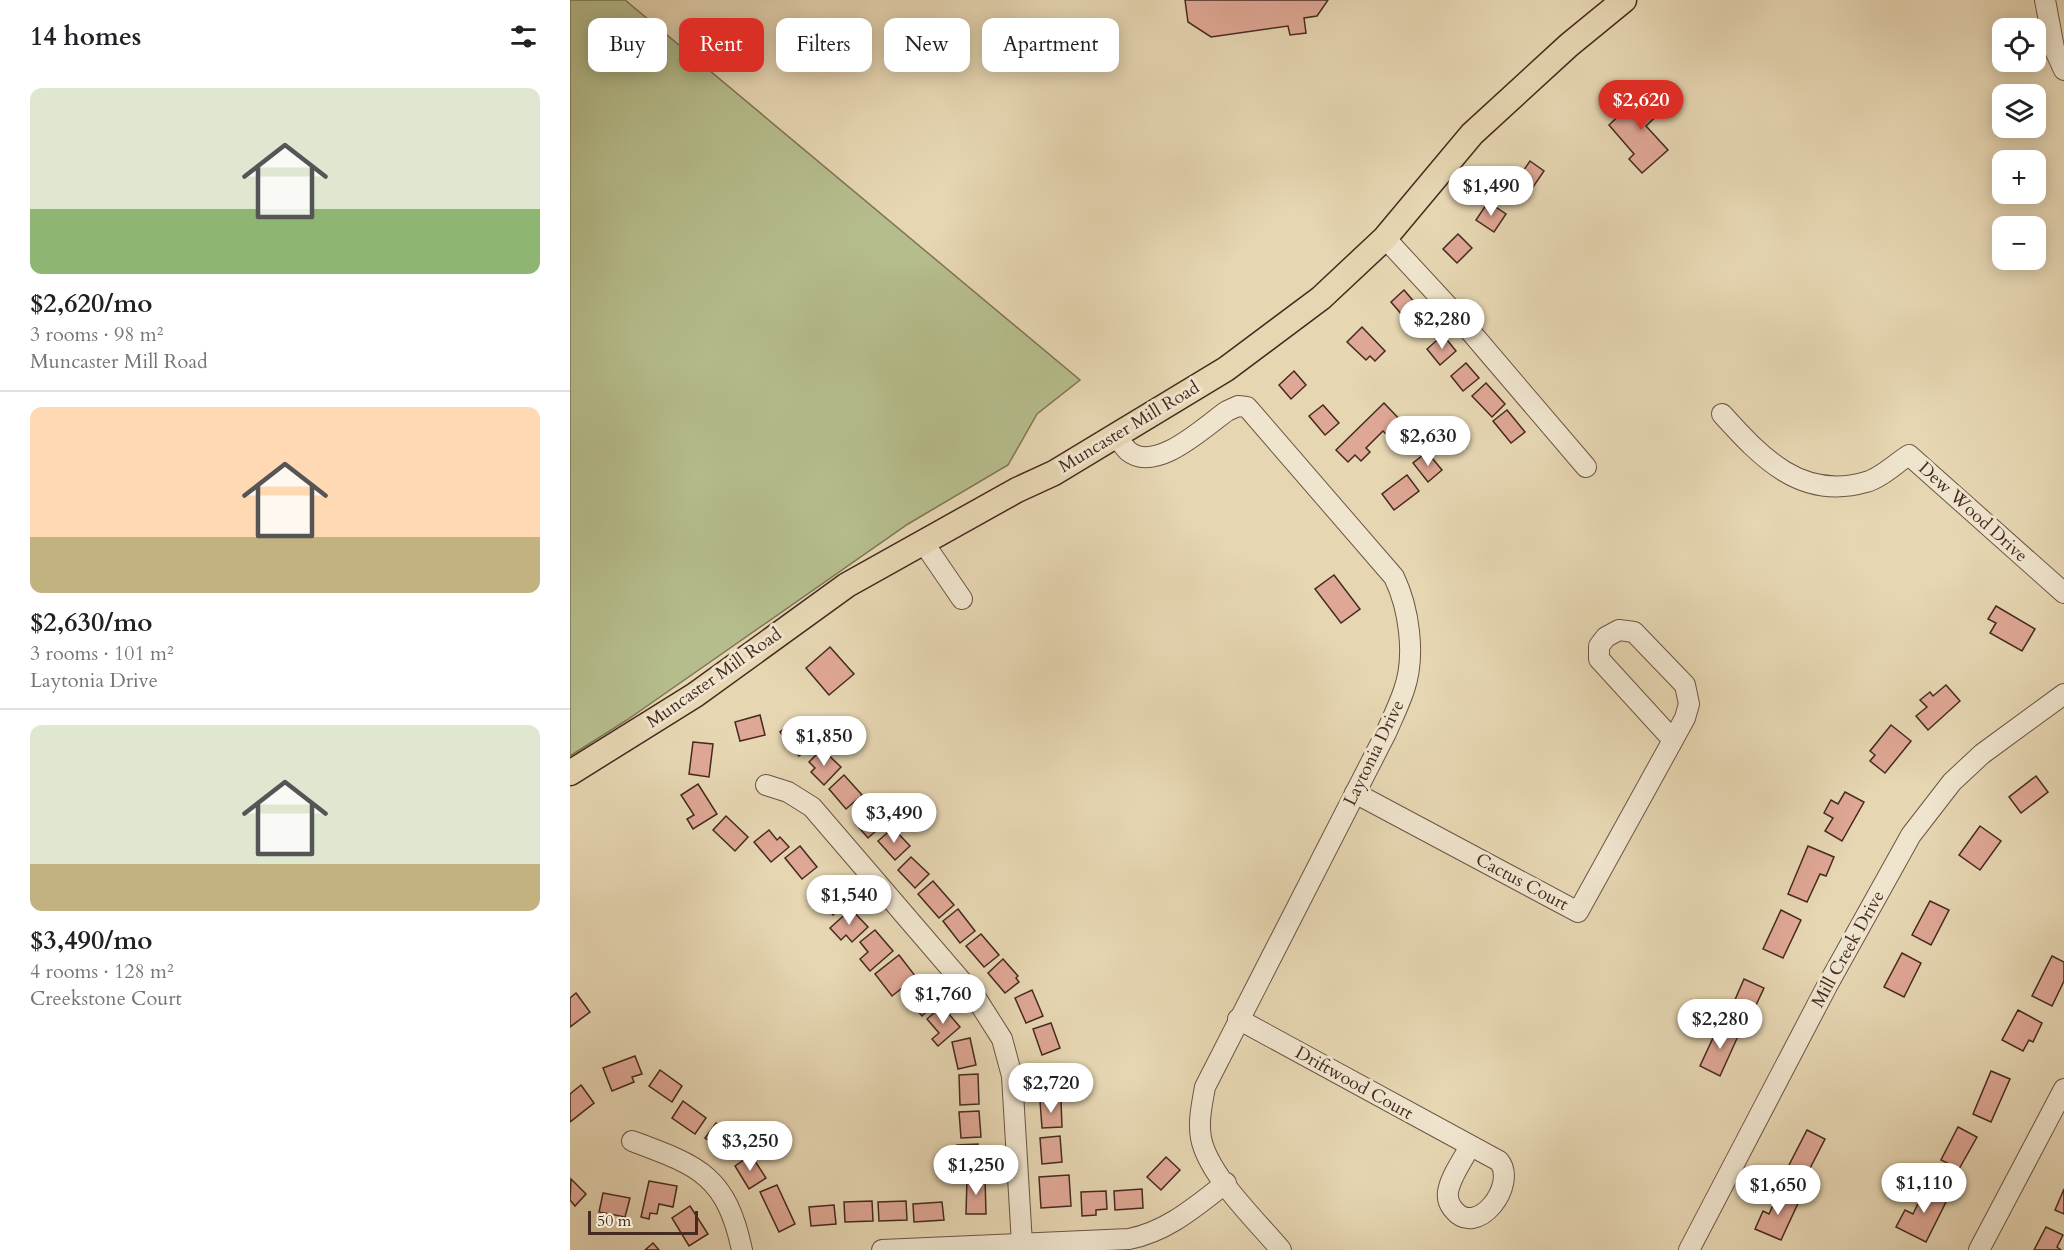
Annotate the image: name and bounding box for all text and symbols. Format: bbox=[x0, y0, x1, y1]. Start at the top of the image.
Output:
chip: Buy bbox=[588, 18, 667, 72]
chip: Rent bbox=[679, 18, 764, 72]
chip: Filters bbox=[776, 18, 872, 72]
chip: New bbox=[884, 18, 970, 72]
chip: Apartment bbox=[982, 18, 1119, 72]
map controls bbox=[1992, 18, 2046, 270]
button: locate bbox=[1992, 18, 2046, 72]
text: 14 homes bbox=[30, 19, 141, 54]
icon: filters bbox=[507, 20, 540, 53]
pin: $2,620 bbox=[1592, 80, 1690, 131]
button: layers bbox=[1992, 84, 2046, 138]
text: $2,620 bbox=[1612, 86, 1670, 113]
icon: home bbox=[231, 127, 339, 235]
button: + bbox=[1992, 150, 2046, 204]
pin: $1,490 bbox=[1442, 166, 1540, 217]
text: $1,490 bbox=[1462, 172, 1520, 199]
button: − bbox=[1992, 216, 2046, 270]
text: $2,620/mo bbox=[30, 286, 153, 321]
pin: $2,280 bbox=[1393, 299, 1491, 350]
text: $2,280 bbox=[1413, 305, 1471, 332]
text: 3 rooms · 98 m² bbox=[30, 321, 163, 348]
text: Muncaster Mill Road bbox=[30, 348, 208, 375]
street label: Muncaster Mill Road bbox=[1054, 375, 1204, 479]
pin: $2,630 bbox=[1379, 416, 1477, 467]
text: $2,630 bbox=[1399, 422, 1457, 449]
icon: home bbox=[231, 446, 339, 554]
street label: Dew Wood Drive bbox=[1913, 456, 2033, 568]
text: $2,630/mo bbox=[30, 605, 153, 640]
street label: Muncaster Mill Road bbox=[641, 622, 787, 734]
text: 3 rooms · 101 m² bbox=[30, 640, 174, 667]
text: Laytonia Drive bbox=[30, 667, 158, 694]
street label: Laytonia Drive bbox=[1338, 696, 1410, 810]
pin: $1,850 bbox=[775, 716, 873, 767]
text: $1,850 bbox=[795, 722, 853, 749]
icon: home bbox=[231, 764, 339, 872]
pin: $3,490 bbox=[845, 793, 943, 844]
text: $3,490 bbox=[865, 799, 923, 826]
street label: Cactus Court bbox=[1471, 847, 1573, 917]
pin: $1,540 bbox=[800, 875, 898, 926]
text: $1,540 bbox=[820, 881, 878, 908]
street label: Mill Creek Drive bbox=[1805, 886, 1891, 1012]
text: $3,490/mo bbox=[30, 923, 153, 958]
text: 4 rooms · 128 m² bbox=[30, 958, 174, 985]
pin: $1,760 bbox=[894, 974, 992, 1025]
text: $1,760 bbox=[914, 980, 972, 1007]
text: Creekstone Court bbox=[30, 985, 182, 1012]
pin: $2,280 bbox=[1671, 999, 1769, 1050]
text: $2,280 bbox=[1691, 1005, 1749, 1032]
street label: Driftwood Court bbox=[1290, 1040, 1418, 1126]
pin: $2,720 bbox=[1002, 1063, 1100, 1114]
text: $2,720 bbox=[1022, 1069, 1080, 1096]
pin: $3,250 bbox=[701, 1121, 799, 1172]
text: $3,250 bbox=[721, 1127, 779, 1154]
pin: $1,250 bbox=[927, 1145, 1025, 1196]
text: $1,250 bbox=[947, 1151, 1005, 1178]
pin: $1,110 bbox=[1875, 1163, 1973, 1214]
pin: $1,650 bbox=[1729, 1165, 1827, 1216]
text: $1,110 bbox=[1895, 1169, 1953, 1196]
text: $1,650 bbox=[1749, 1171, 1807, 1198]
scale bar bbox=[588, 1208, 698, 1236]
text: 50 m bbox=[597, 1210, 631, 1232]

